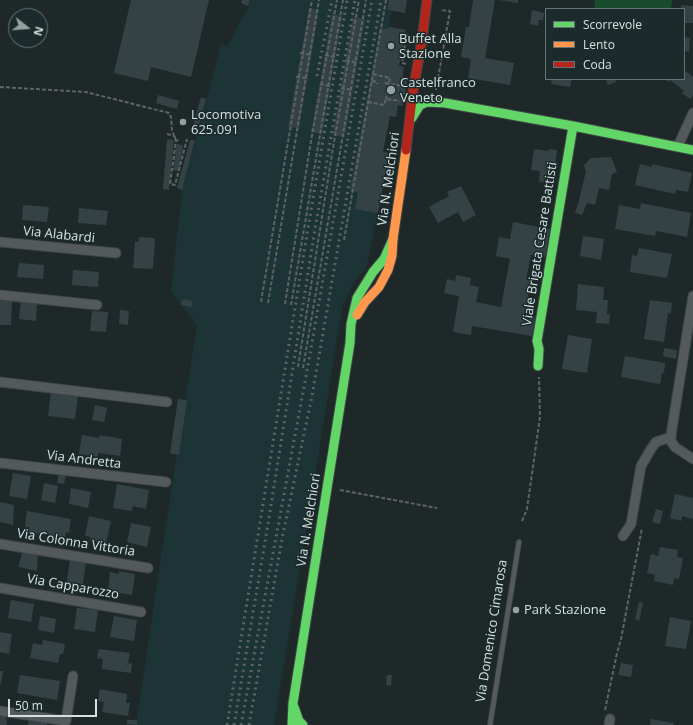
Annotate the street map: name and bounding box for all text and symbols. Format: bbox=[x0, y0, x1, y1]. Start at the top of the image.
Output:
north arrow bbox=[8, 8, 48, 48]
legend bbox=[545, 8, 685, 80]
text: Scorrevole bbox=[583, 16, 642, 33]
text: N bbox=[31, 25, 47, 38]
place label: Buffet Alla Stazione bbox=[399, 31, 461, 62]
text: Lento bbox=[583, 36, 615, 53]
marker: Buffet Alla Stazione bbox=[386, 41, 396, 51]
text: Coda bbox=[583, 56, 612, 73]
place label: Castelfranco Veneto bbox=[400, 75, 476, 106]
marker: Castelfranco Veneto bbox=[385, 84, 397, 96]
place label: Locomotiva 625.091 bbox=[191, 107, 261, 138]
marker: Locomotiva 625.091 bbox=[178, 117, 188, 127]
street label: Via N. Melchiori bbox=[375, 131, 403, 227]
street label: Viale Brigata Cesare Battisti bbox=[519, 161, 561, 327]
street label: Via Alabardi bbox=[22, 223, 96, 247]
street label: Via Andretta bbox=[46, 448, 122, 472]
street label: Via N. Melchiori bbox=[294, 472, 324, 568]
street label: Via Colonna Vittoria bbox=[16, 526, 136, 560]
street label: Via Domenico Cimarosa bbox=[473, 559, 511, 703]
street label: Via Capparozzo bbox=[26, 571, 120, 603]
place label: Park Stazione bbox=[524, 602, 606, 618]
marker: Park Stazione bbox=[511, 605, 521, 615]
scale bar bbox=[10, 691, 99, 717]
text: 50 m bbox=[15, 697, 43, 714]

